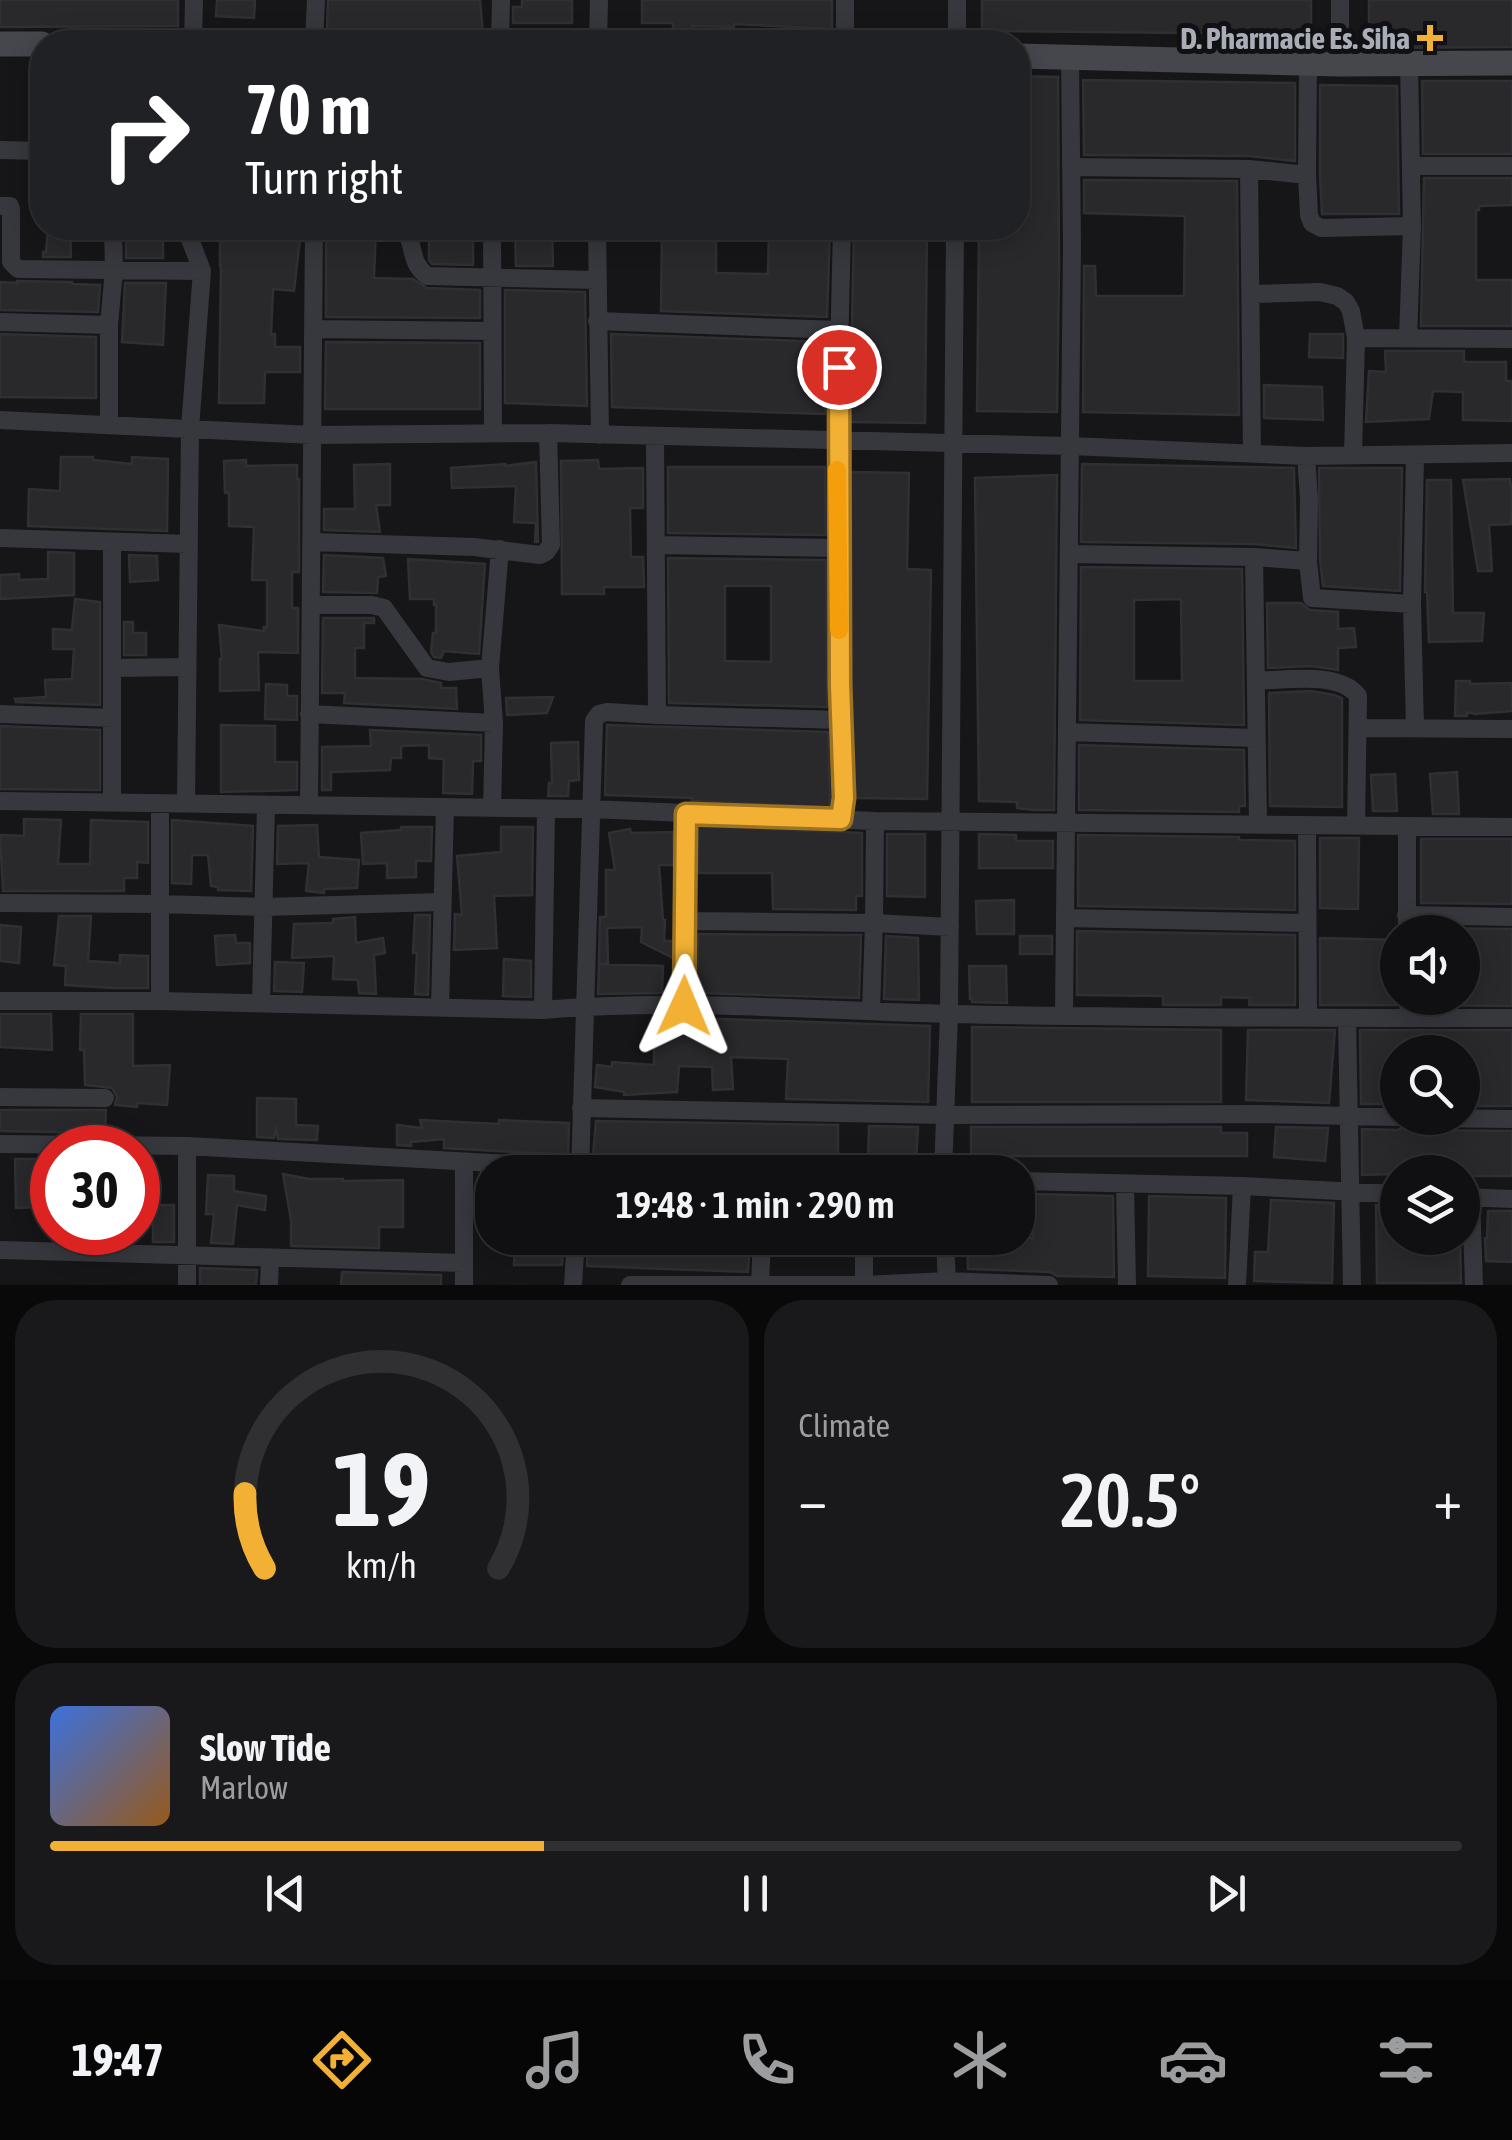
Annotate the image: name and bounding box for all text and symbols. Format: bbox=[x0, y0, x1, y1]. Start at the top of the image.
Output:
place label: D. Pharmacie Es. Siha bbox=[1180, 21, 1410, 55]
marker: D. Pharmacie Es. Siha bbox=[1419, 27, 1441, 49]
text: 70 m bbox=[245, 69, 371, 149]
icon: right bbox=[80, 70, 210, 200]
text: Turn right bbox=[245, 152, 403, 204]
pin bbox=[797, 325, 882, 410]
icon: arrive bbox=[812, 340, 867, 395]
map controls bbox=[1380, 915, 1480, 1255]
button: sound bbox=[1380, 915, 1480, 1015]
position arrow bbox=[632, 954, 736, 1058]
button: search bbox=[1380, 1035, 1480, 1135]
speed limit sign: 30 bbox=[30, 1125, 160, 1255]
button: layers bbox=[1380, 1155, 1480, 1255]
text: 19:48 · 1 min · 290 m bbox=[615, 1183, 895, 1226]
text: Climate bbox=[799, 1407, 890, 1444]
text: 19 bbox=[333, 1429, 431, 1548]
text: 20.5° bbox=[1060, 1457, 1200, 1543]
text: − bbox=[799, 1468, 827, 1531]
text: + bbox=[1433, 1468, 1462, 1531]
text: km/h bbox=[346, 1545, 417, 1586]
text: Slow Tide bbox=[200, 1726, 331, 1769]
text: Marlow bbox=[200, 1769, 288, 1806]
icon: previous bbox=[258, 1866, 313, 1921]
icon: pause bbox=[728, 1866, 783, 1921]
icon: next bbox=[1199, 1866, 1254, 1921]
icon: directions bbox=[307, 2025, 377, 2095]
icon: music bbox=[520, 2025, 590, 2095]
icon: phone bbox=[732, 2025, 802, 2095]
icon: climate bbox=[945, 2025, 1015, 2095]
icon: car bbox=[1158, 2025, 1228, 2095]
icon: filters bbox=[1371, 2025, 1441, 2095]
text: 19:47 bbox=[71, 2034, 164, 2086]

